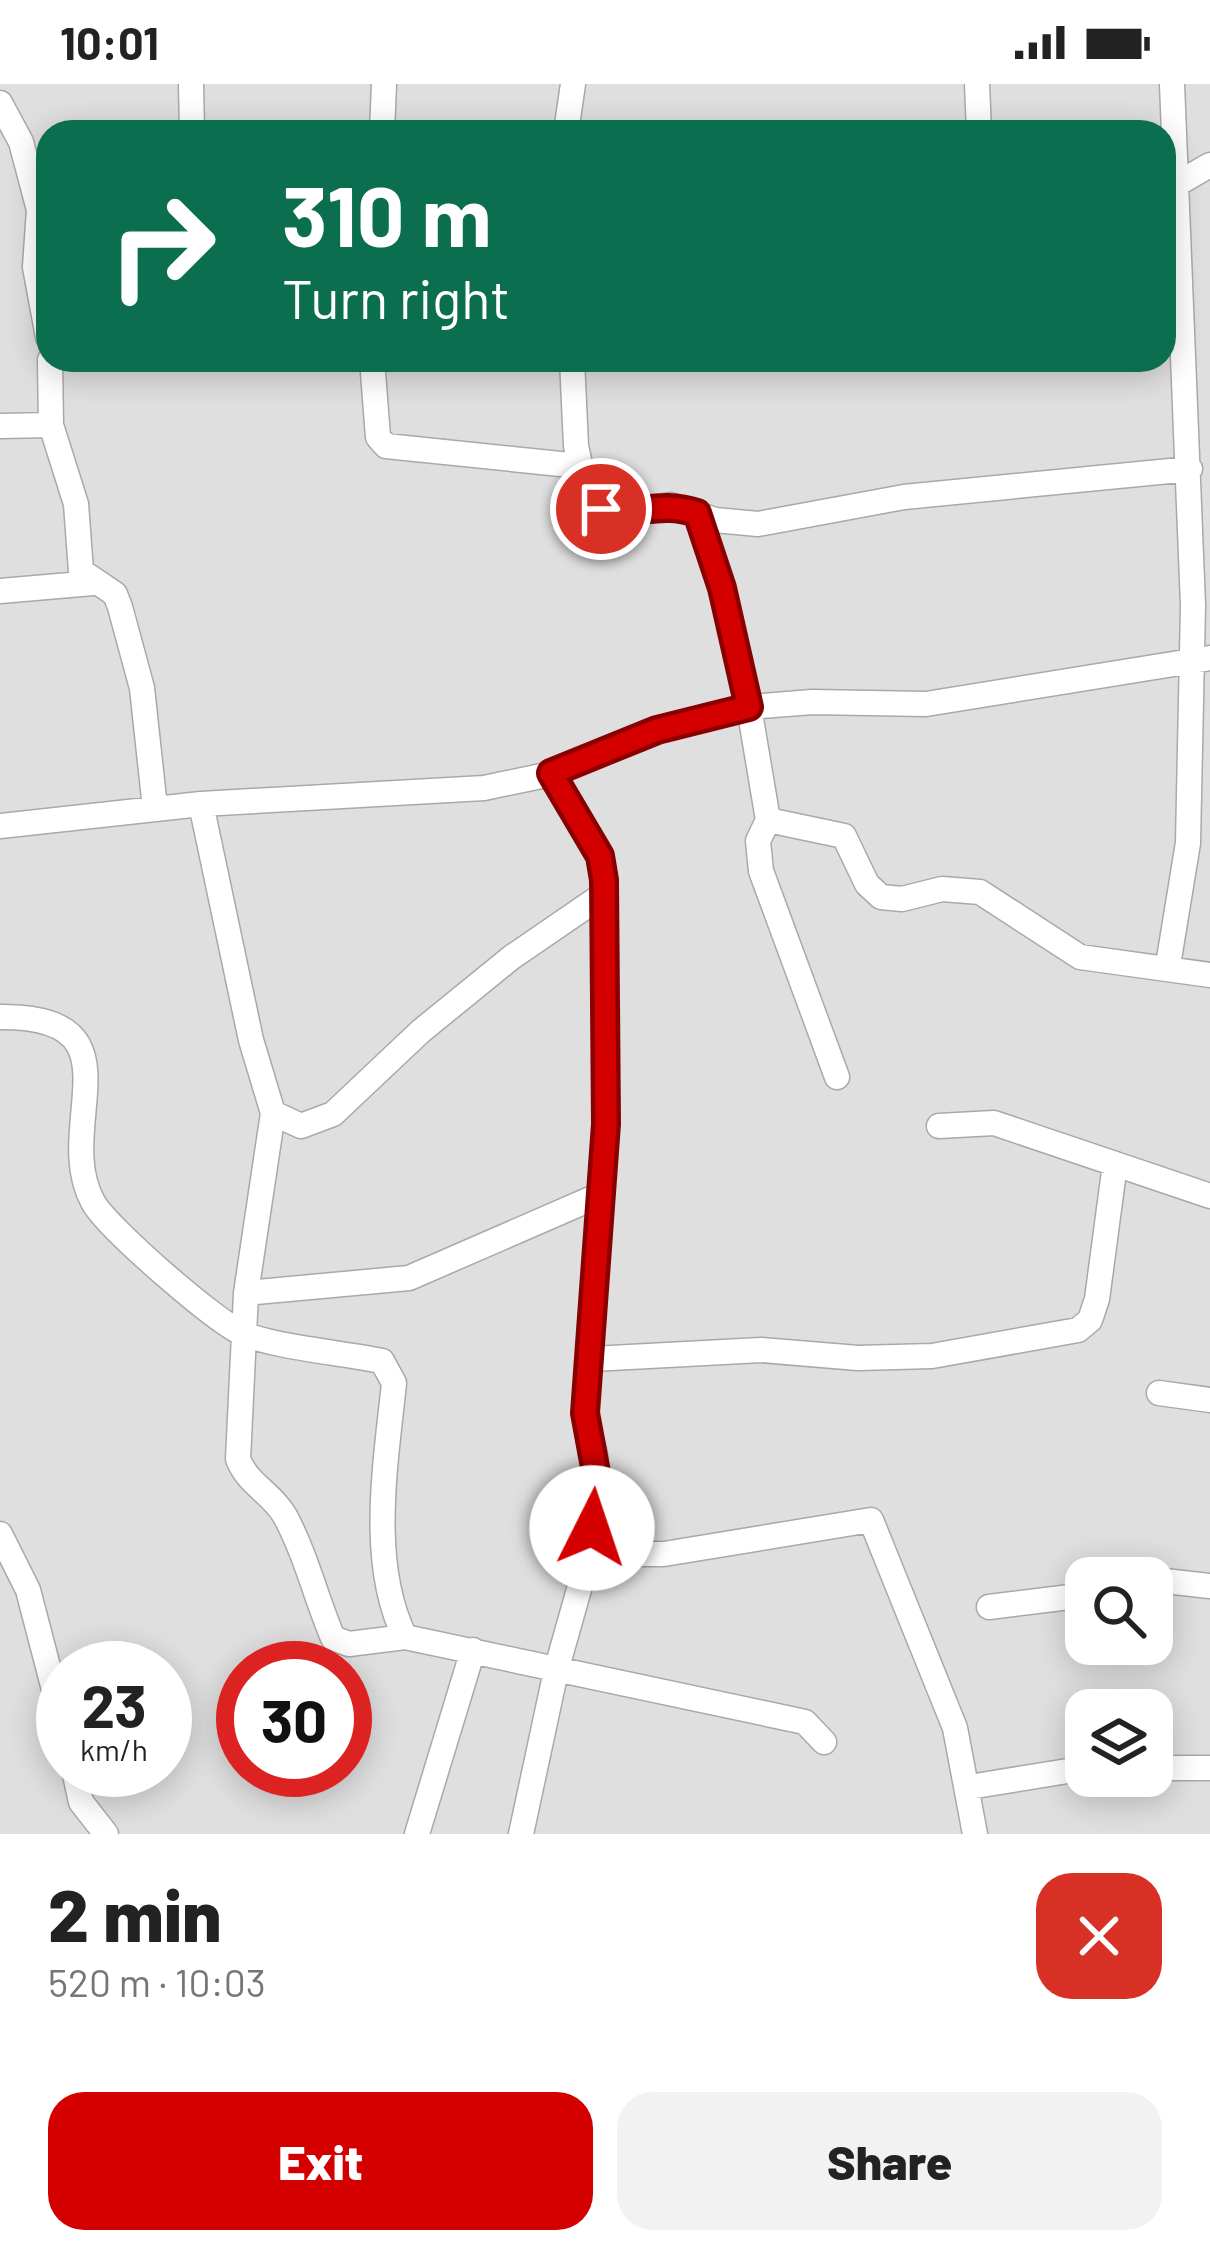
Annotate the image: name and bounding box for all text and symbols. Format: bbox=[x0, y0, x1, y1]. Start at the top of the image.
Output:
text: 10:01 bbox=[60, 15, 159, 69]
text: 310 m bbox=[282, 163, 492, 264]
icon: right bbox=[84, 168, 240, 324]
text: Turn right bbox=[282, 265, 510, 330]
pin bbox=[550, 458, 652, 560]
icon: arrive bbox=[568, 476, 634, 542]
position arrow bbox=[529, 1465, 655, 1591]
map controls bbox=[1065, 1557, 1173, 1797]
button: search bbox=[1065, 1557, 1173, 1665]
speed limit sign: 30 bbox=[216, 1641, 372, 1797]
text: 23 bbox=[81, 1668, 147, 1740]
button: layers bbox=[1065, 1689, 1173, 1797]
text: km/h bbox=[80, 1731, 148, 1767]
text: 2 min bbox=[48, 1870, 222, 1956]
button: close bbox=[1036, 1873, 1162, 1999]
text: 520 m · 10:03 bbox=[48, 1958, 266, 2005]
button: Exit bbox=[48, 2092, 593, 2230]
button: Share bbox=[617, 2092, 1162, 2230]

